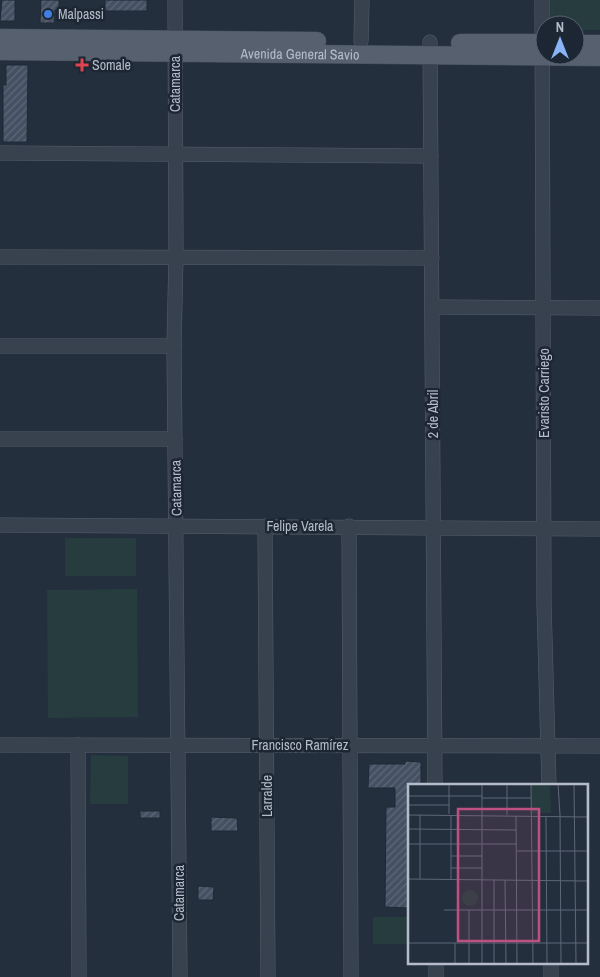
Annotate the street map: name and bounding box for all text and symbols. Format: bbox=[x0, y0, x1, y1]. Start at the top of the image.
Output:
place label: Malpassi bbox=[58, 5, 104, 23]
marker: Malpassi bbox=[42, 8, 54, 20]
north arrow bbox=[535, 15, 585, 65]
text: N bbox=[556, 18, 564, 36]
street label: Avenida General Savio bbox=[240, 44, 359, 64]
street label: Catamarca bbox=[166, 55, 184, 112]
place label: Somale bbox=[92, 56, 131, 74]
marker: Somale bbox=[76, 59, 88, 71]
street label: Evaristo Carriego bbox=[535, 348, 553, 438]
street label: 2 de Abril bbox=[424, 390, 442, 438]
street label: Catamarca bbox=[167, 459, 185, 516]
street label: Felipe Varela bbox=[267, 517, 334, 535]
street label: Francisco Ramírez bbox=[252, 736, 349, 754]
street label: Larralde bbox=[258, 775, 276, 817]
inset map bbox=[408, 784, 588, 964]
street label: Catamarca bbox=[170, 864, 188, 921]

